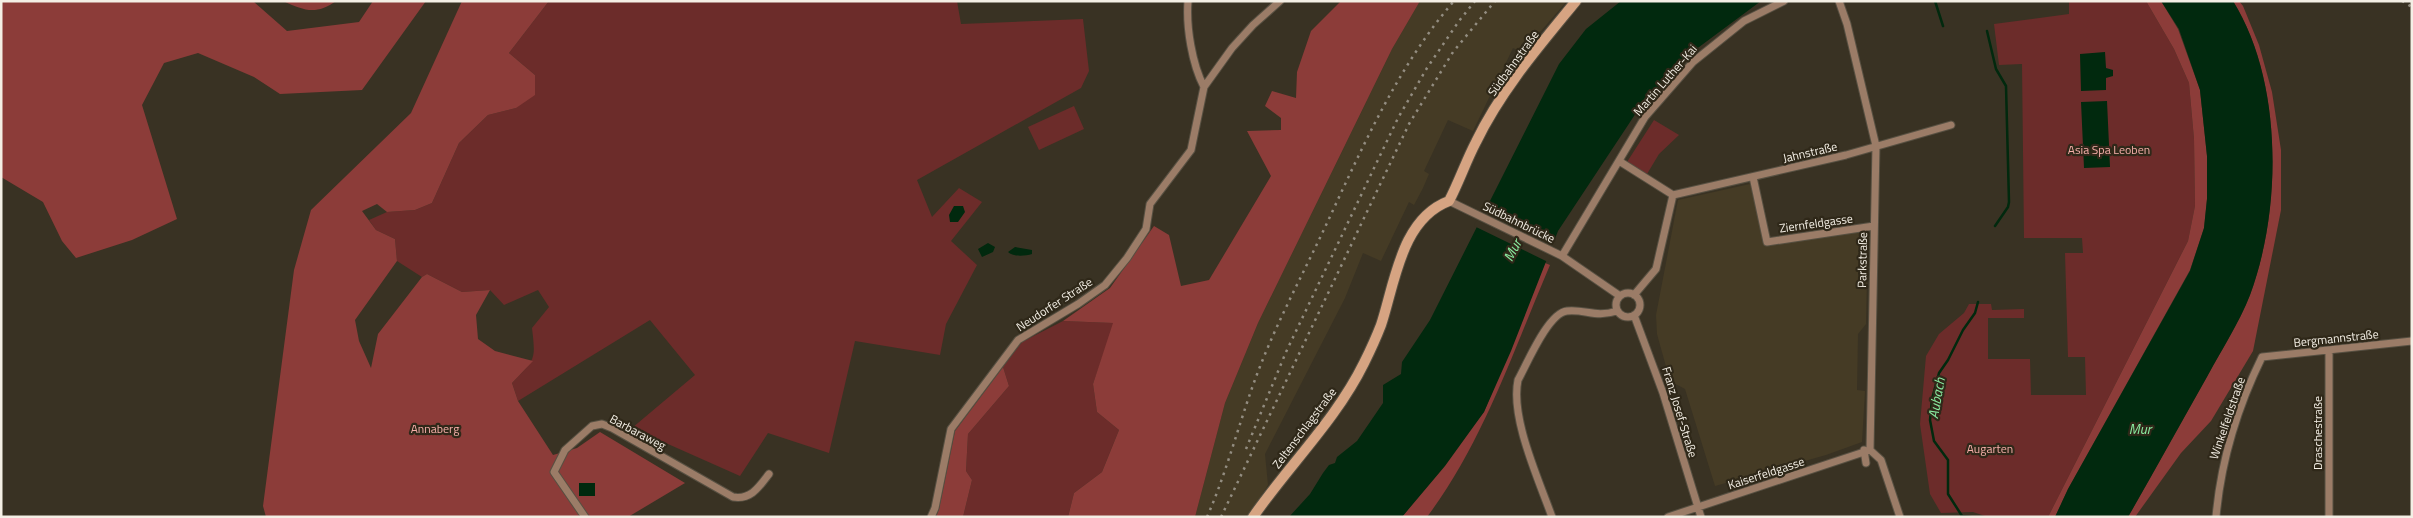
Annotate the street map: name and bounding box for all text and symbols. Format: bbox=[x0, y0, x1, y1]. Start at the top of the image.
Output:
street label: Südbahnstraße bbox=[1483, 26, 1543, 100]
street label: Martin Luther-Kai bbox=[1629, 40, 1701, 120]
street label: Jahnstraße bbox=[1781, 137, 1839, 167]
park label: Asia Spa Leoben bbox=[2068, 140, 2150, 159]
street label: Südbahnbrücke bbox=[1480, 196, 1558, 248]
street label: Ziernfeldgasse bbox=[1778, 208, 1854, 238]
street label: Parkstraße bbox=[1852, 232, 1872, 288]
water label: Mur bbox=[1498, 234, 1527, 265]
street label: Neudorfer Straße bbox=[1012, 272, 1096, 336]
street label: Bergmannstraße bbox=[2292, 324, 2380, 352]
street label: Franz Josef-Straße bbox=[1657, 364, 1703, 460]
street label: Winkelfeldstraße bbox=[2204, 374, 2250, 462]
water label: Aubach bbox=[1922, 375, 1950, 420]
street label: Zeltenschlagstraße bbox=[1267, 384, 1341, 472]
street label: Draschestraße bbox=[2308, 396, 2327, 470]
street label: Barbaraweg bbox=[606, 409, 670, 455]
water label: Mur bbox=[2129, 418, 2153, 439]
park label: Annaberg bbox=[411, 419, 459, 438]
park label: Augarten bbox=[1967, 439, 2013, 458]
street label: Kaiserfeldgasse bbox=[1725, 452, 1807, 494]

